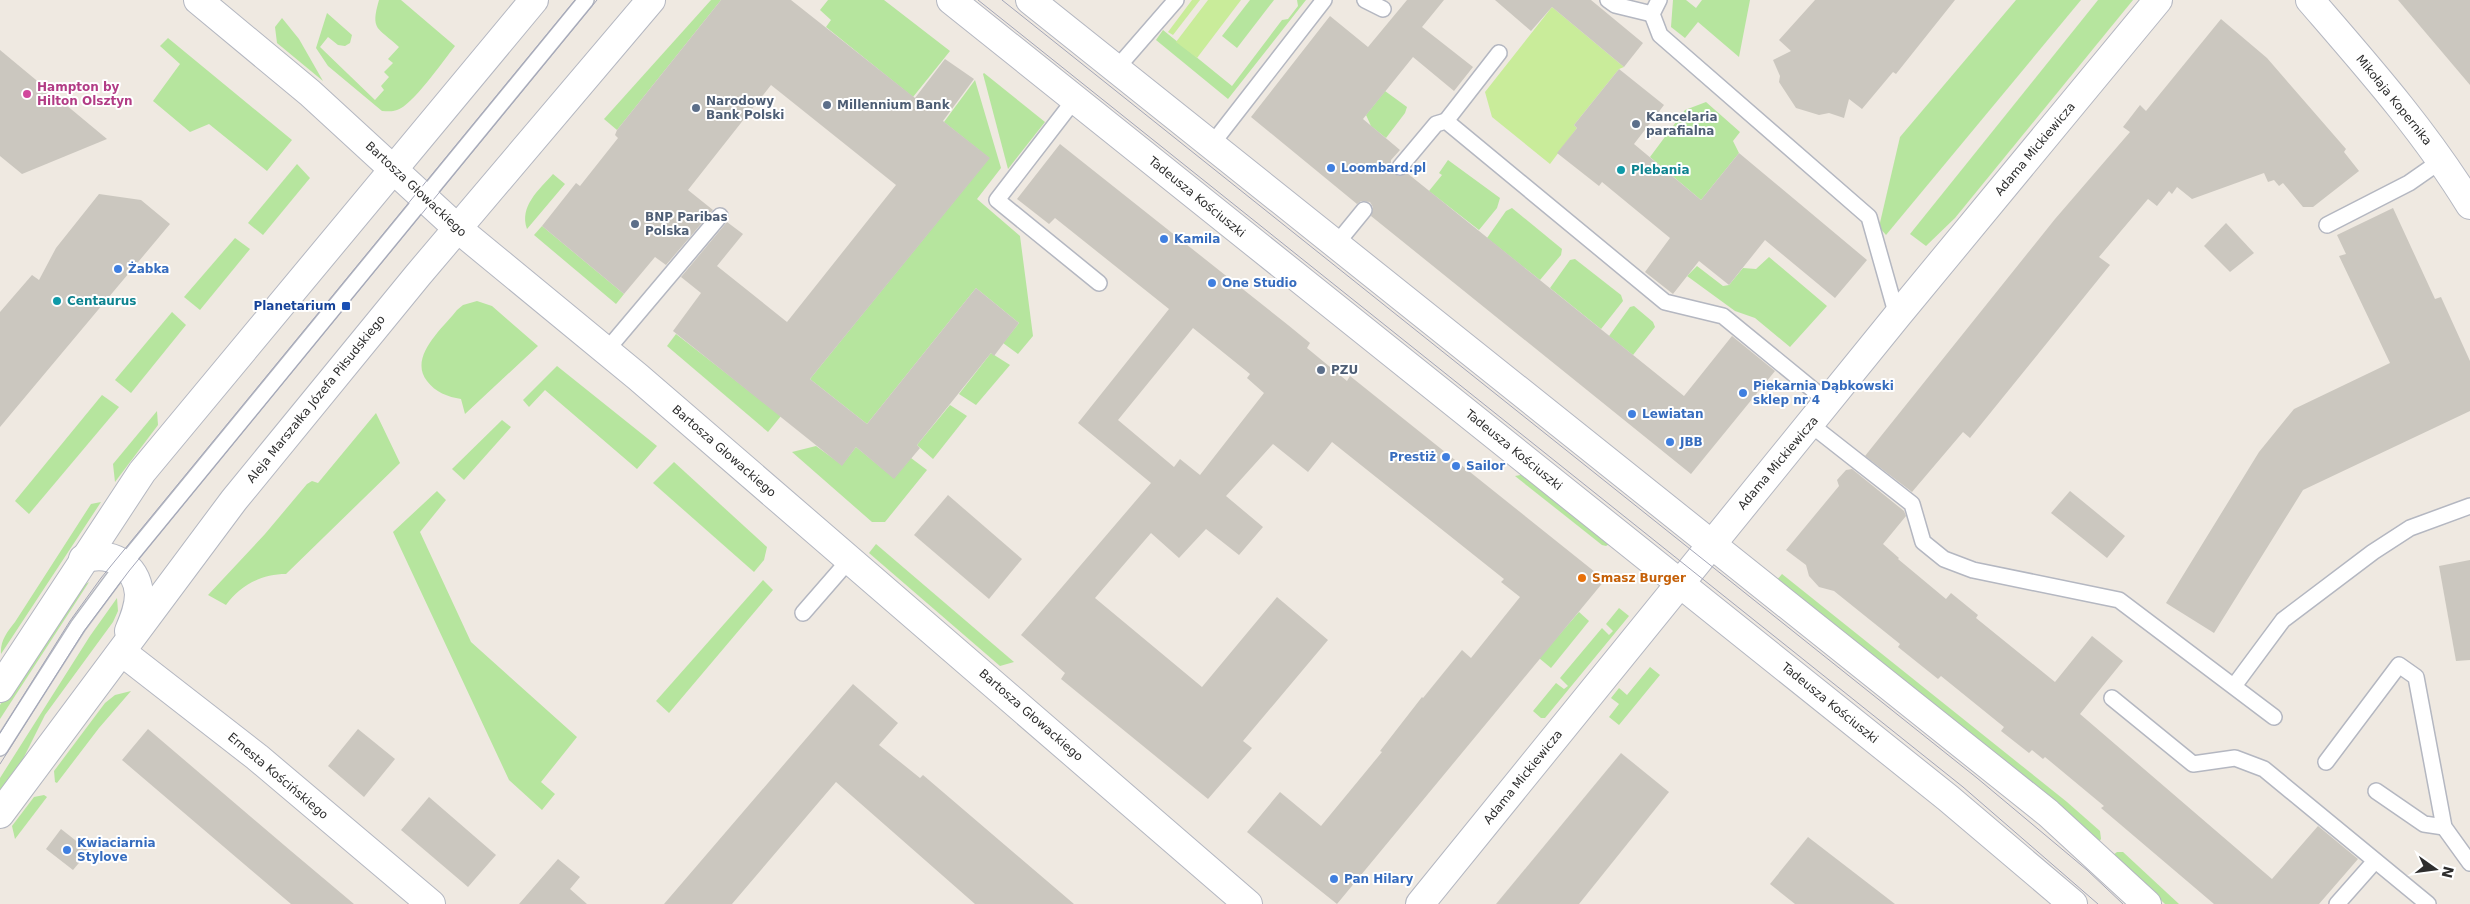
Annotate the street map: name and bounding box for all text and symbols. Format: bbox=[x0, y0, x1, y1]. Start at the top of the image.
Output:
street label: Mikołaja Kopernika bbox=[2353, 52, 2435, 148]
place label: Hampton by Hilton Olsztyn bbox=[37, 80, 133, 108]
marker: Hampton by Hilton Olsztyn bbox=[21, 88, 33, 100]
place label: Narodowy Bank Polski bbox=[706, 94, 784, 122]
place label: Millennium Bank bbox=[837, 98, 951, 112]
marker: Millennium Bank bbox=[821, 99, 833, 111]
street label: Adama Mickiewicza bbox=[1992, 100, 2078, 198]
marker: Narodowy Bank Polski bbox=[690, 102, 702, 114]
place label: Kancelaria parafialna bbox=[1646, 110, 1718, 138]
marker: Kancelaria parafialna bbox=[1630, 118, 1642, 130]
street label: Bartosza Głowackiego bbox=[363, 139, 469, 239]
street label: Tadeusza Kościuszki bbox=[1145, 153, 1248, 240]
place label: Loombard.pl bbox=[1341, 161, 1426, 175]
marker: Loombard.pl bbox=[1325, 162, 1337, 174]
place label: Plebania bbox=[1631, 163, 1690, 177]
marker: Plebania bbox=[1615, 164, 1627, 176]
place label: BNP Paribas Polska bbox=[645, 210, 728, 238]
marker: BNP Paribas Polska bbox=[629, 218, 641, 230]
place label: Kamila bbox=[1174, 232, 1220, 246]
marker: Kamila bbox=[1158, 233, 1170, 245]
place label: Żabka bbox=[128, 261, 169, 276]
marker: Żabka bbox=[112, 263, 124, 275]
place label: One Studio bbox=[1222, 276, 1297, 290]
marker: One Studio bbox=[1206, 277, 1218, 289]
place label: Centaurus bbox=[67, 294, 136, 308]
marker: Centaurus bbox=[51, 295, 63, 307]
place label: Planetarium bbox=[253, 299, 336, 313]
marker: Planetarium bbox=[340, 300, 352, 312]
street label: Aleja Marszałka Józefa Piłsudskiego bbox=[244, 312, 388, 486]
place label: PZU bbox=[1331, 363, 1358, 377]
marker: PZU bbox=[1315, 364, 1327, 376]
place label: Piekarnia Dąbkowski sklep nr 4 bbox=[1753, 379, 1894, 407]
marker: Piekarnia Dąbkowski sklep nr 4 bbox=[1737, 387, 1749, 399]
street label: Bartosza Głowackiego bbox=[669, 402, 779, 500]
street label: Tadeusza Kościuszki bbox=[1462, 406, 1565, 493]
place label: Lewiatan bbox=[1642, 407, 1703, 421]
marker: Lewiatan bbox=[1626, 408, 1638, 420]
street label: Adama Mickiewicza bbox=[1735, 414, 1821, 512]
place label: JBB bbox=[1679, 435, 1703, 449]
marker: JBB bbox=[1664, 436, 1676, 448]
place label: Prestiż bbox=[1389, 450, 1436, 464]
marker: Prestiż bbox=[1440, 451, 1452, 463]
place label: Sailor bbox=[1466, 459, 1505, 473]
marker: Sailor bbox=[1450, 460, 1462, 472]
place label: Smasz Burger bbox=[1592, 571, 1686, 585]
marker: Smasz Burger bbox=[1576, 572, 1588, 584]
street label: Tadeusza Kościuszki bbox=[1778, 659, 1881, 746]
street label: Bartosza Głowackiego bbox=[976, 666, 1086, 764]
street label: Adama Mickiewicza bbox=[1481, 727, 1565, 827]
street label: Ernesta Kościńskiego bbox=[225, 730, 331, 822]
place label: Kwiaciarnia Stylove bbox=[77, 836, 156, 864]
marker: Kwiaciarnia Stylove bbox=[61, 844, 73, 856]
north arrow bbox=[2410, 844, 2460, 894]
text: N bbox=[2438, 865, 2457, 880]
place label: Pan Hilary bbox=[1344, 872, 1414, 886]
marker: Pan Hilary bbox=[1328, 873, 1340, 885]

